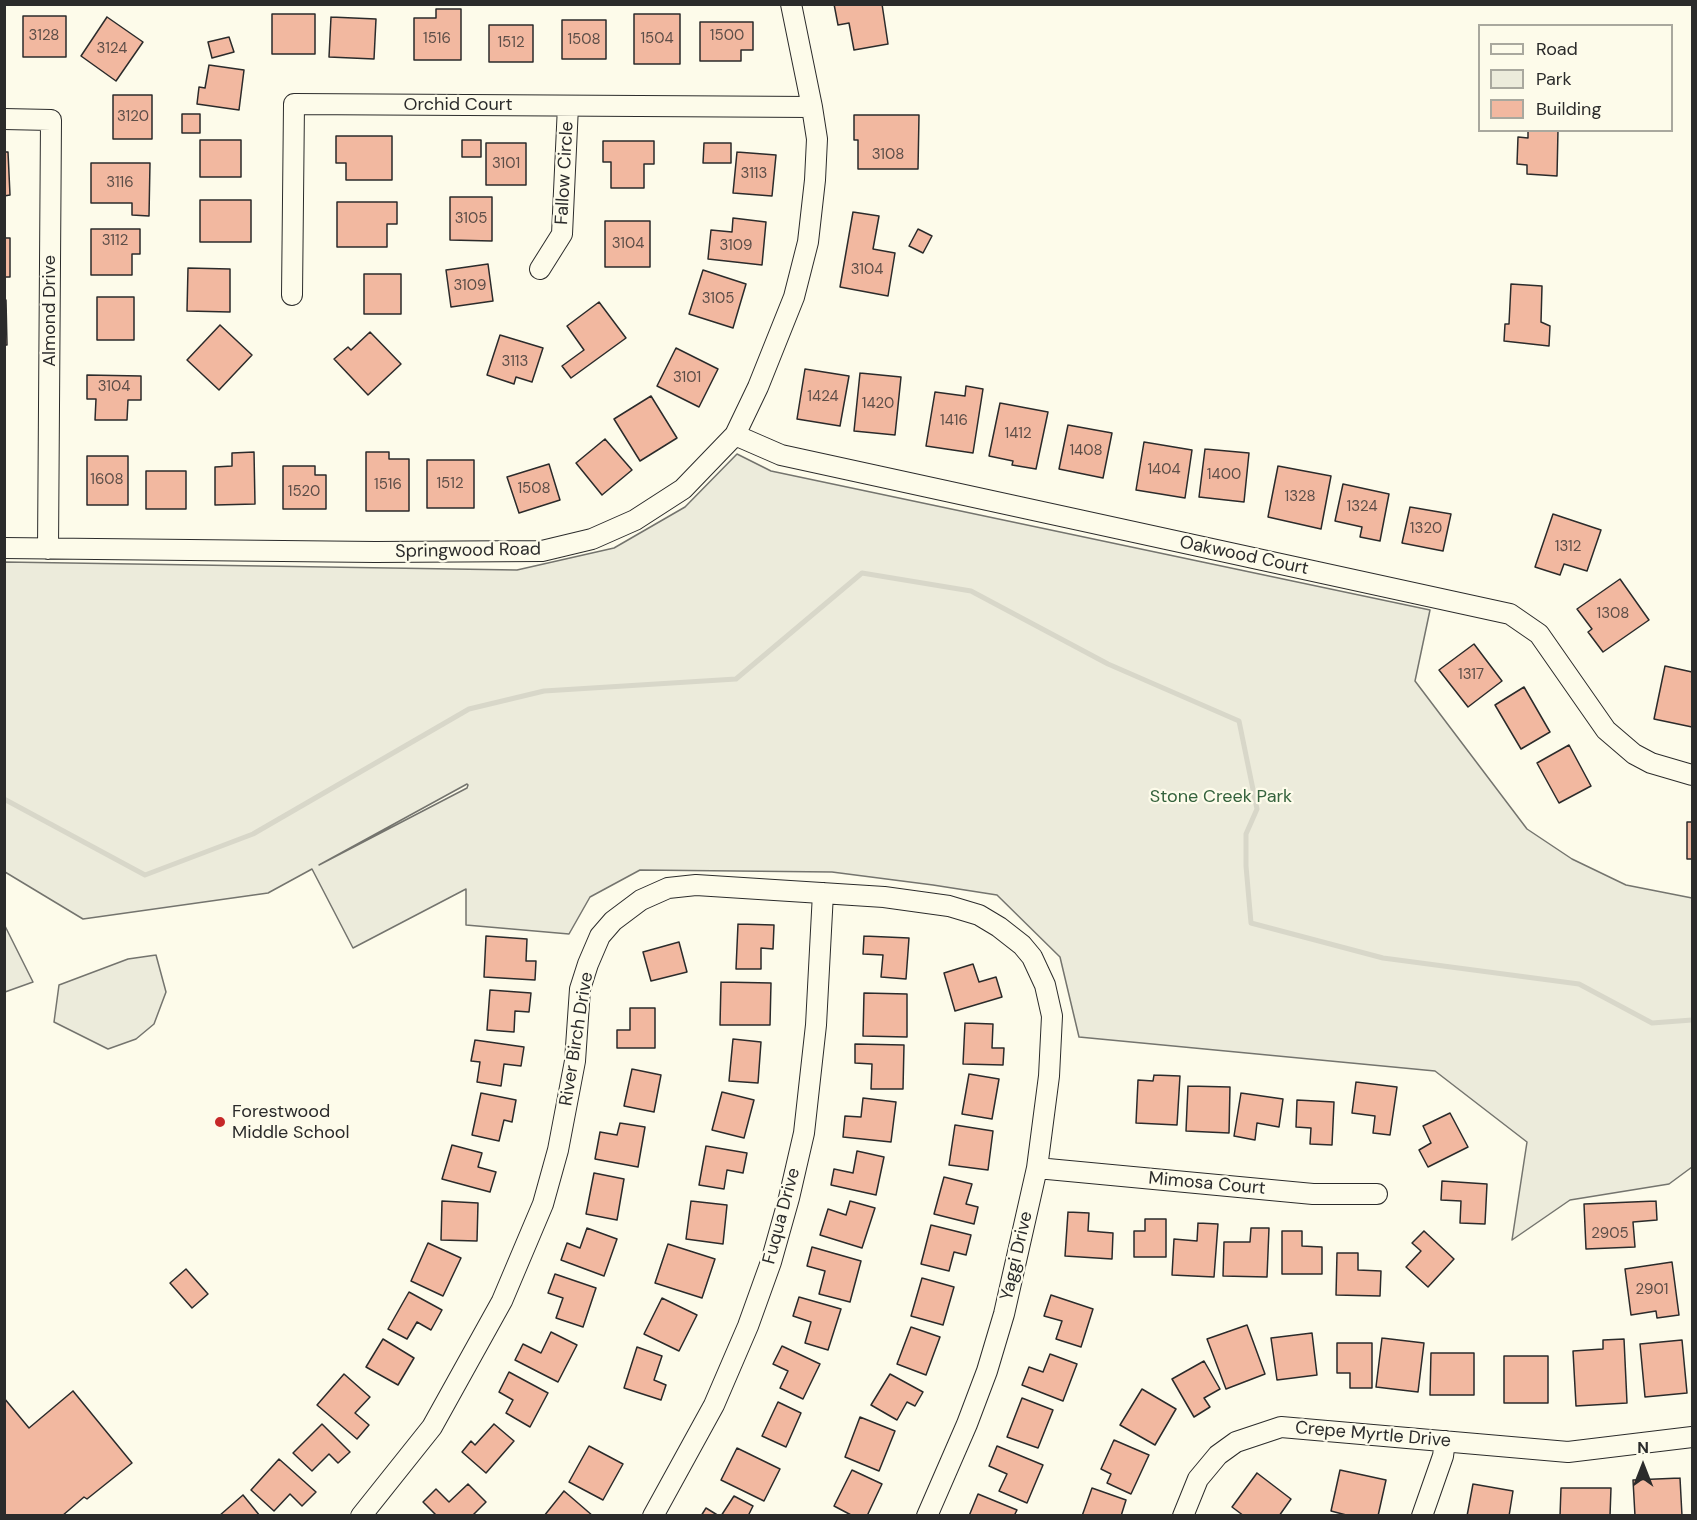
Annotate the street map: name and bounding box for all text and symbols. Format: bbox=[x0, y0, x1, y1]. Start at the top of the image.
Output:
legend bbox=[1478, 24, 1673, 132]
house number: 3128 bbox=[29, 27, 59, 45]
house number: 1500 bbox=[710, 27, 744, 45]
house number: 1516 bbox=[423, 30, 451, 48]
house number: 1504 bbox=[640, 30, 674, 48]
house number: 1508 bbox=[567, 31, 601, 49]
house number: 1512 bbox=[497, 34, 525, 52]
text: Road bbox=[1536, 37, 1578, 61]
house number: 3124 bbox=[97, 40, 127, 58]
text: Park bbox=[1536, 67, 1572, 91]
street label: Orchid Court bbox=[404, 94, 512, 116]
text: Building bbox=[1536, 97, 1601, 121]
house number: 3120 bbox=[117, 108, 149, 126]
street label: Fallow Circle bbox=[551, 121, 579, 225]
house number: 3108 bbox=[872, 146, 904, 164]
house number: 3101 bbox=[492, 155, 520, 173]
house number: 3113 bbox=[741, 165, 767, 183]
house number: 3116 bbox=[106, 174, 134, 192]
house number: 3105 bbox=[455, 210, 487, 228]
house number: 3112 bbox=[102, 232, 128, 250]
house number: 3104 bbox=[612, 235, 644, 253]
house number: 3109 bbox=[720, 237, 752, 255]
street label: Almond Drive bbox=[39, 255, 61, 367]
house number: 3104 bbox=[851, 261, 883, 279]
house number: 3109 bbox=[454, 277, 486, 295]
house number: 3105 bbox=[702, 290, 734, 308]
house number: 3113 bbox=[502, 353, 528, 371]
house number: 3101 bbox=[673, 369, 701, 387]
house number: 3104 bbox=[98, 378, 130, 396]
house number: 1424 bbox=[807, 388, 839, 406]
house number: 1420 bbox=[862, 395, 894, 413]
house number: 1416 bbox=[940, 412, 968, 430]
house number: 1412 bbox=[1004, 425, 1032, 443]
house number: 1408 bbox=[1069, 442, 1103, 460]
house number: 1404 bbox=[1147, 461, 1181, 479]
house number: 1400 bbox=[1207, 466, 1241, 484]
house number: 1608 bbox=[90, 471, 124, 489]
house number: 1512 bbox=[436, 475, 464, 493]
house number: 1516 bbox=[374, 476, 402, 494]
house number: 1508 bbox=[517, 480, 551, 498]
house number: 1520 bbox=[288, 483, 320, 501]
house number: 1328 bbox=[1284, 488, 1316, 506]
house number: 1324 bbox=[1346, 498, 1378, 516]
house number: 1320 bbox=[1410, 520, 1442, 538]
street label: Oakwood Court bbox=[1178, 532, 1310, 580]
house number: 1312 bbox=[1555, 538, 1581, 556]
street label: Springwood Road bbox=[395, 539, 541, 563]
house number: 1308 bbox=[1597, 605, 1629, 623]
house number: 1317 bbox=[1458, 666, 1484, 684]
park label: Stone Creek Park bbox=[1150, 786, 1292, 808]
street label: River Birch Drive bbox=[556, 971, 598, 1107]
place label: Forestwood Middle School bbox=[232, 1101, 350, 1144]
marker: Forestwood Middle School bbox=[213, 1115, 227, 1129]
street label: Fuqua Drive bbox=[759, 1166, 805, 1266]
street label: Mimosa Court bbox=[1148, 1168, 1266, 1200]
street label: Yaggi Drive bbox=[996, 1209, 1038, 1303]
house number: 2905 bbox=[1591, 1225, 1629, 1243]
house number: 2901 bbox=[1636, 1281, 1668, 1299]
street label: Crepe Myrtle Drive bbox=[1294, 1417, 1452, 1453]
north arrow bbox=[1613, 1436, 1673, 1496]
text: N bbox=[1637, 1437, 1649, 1458]

